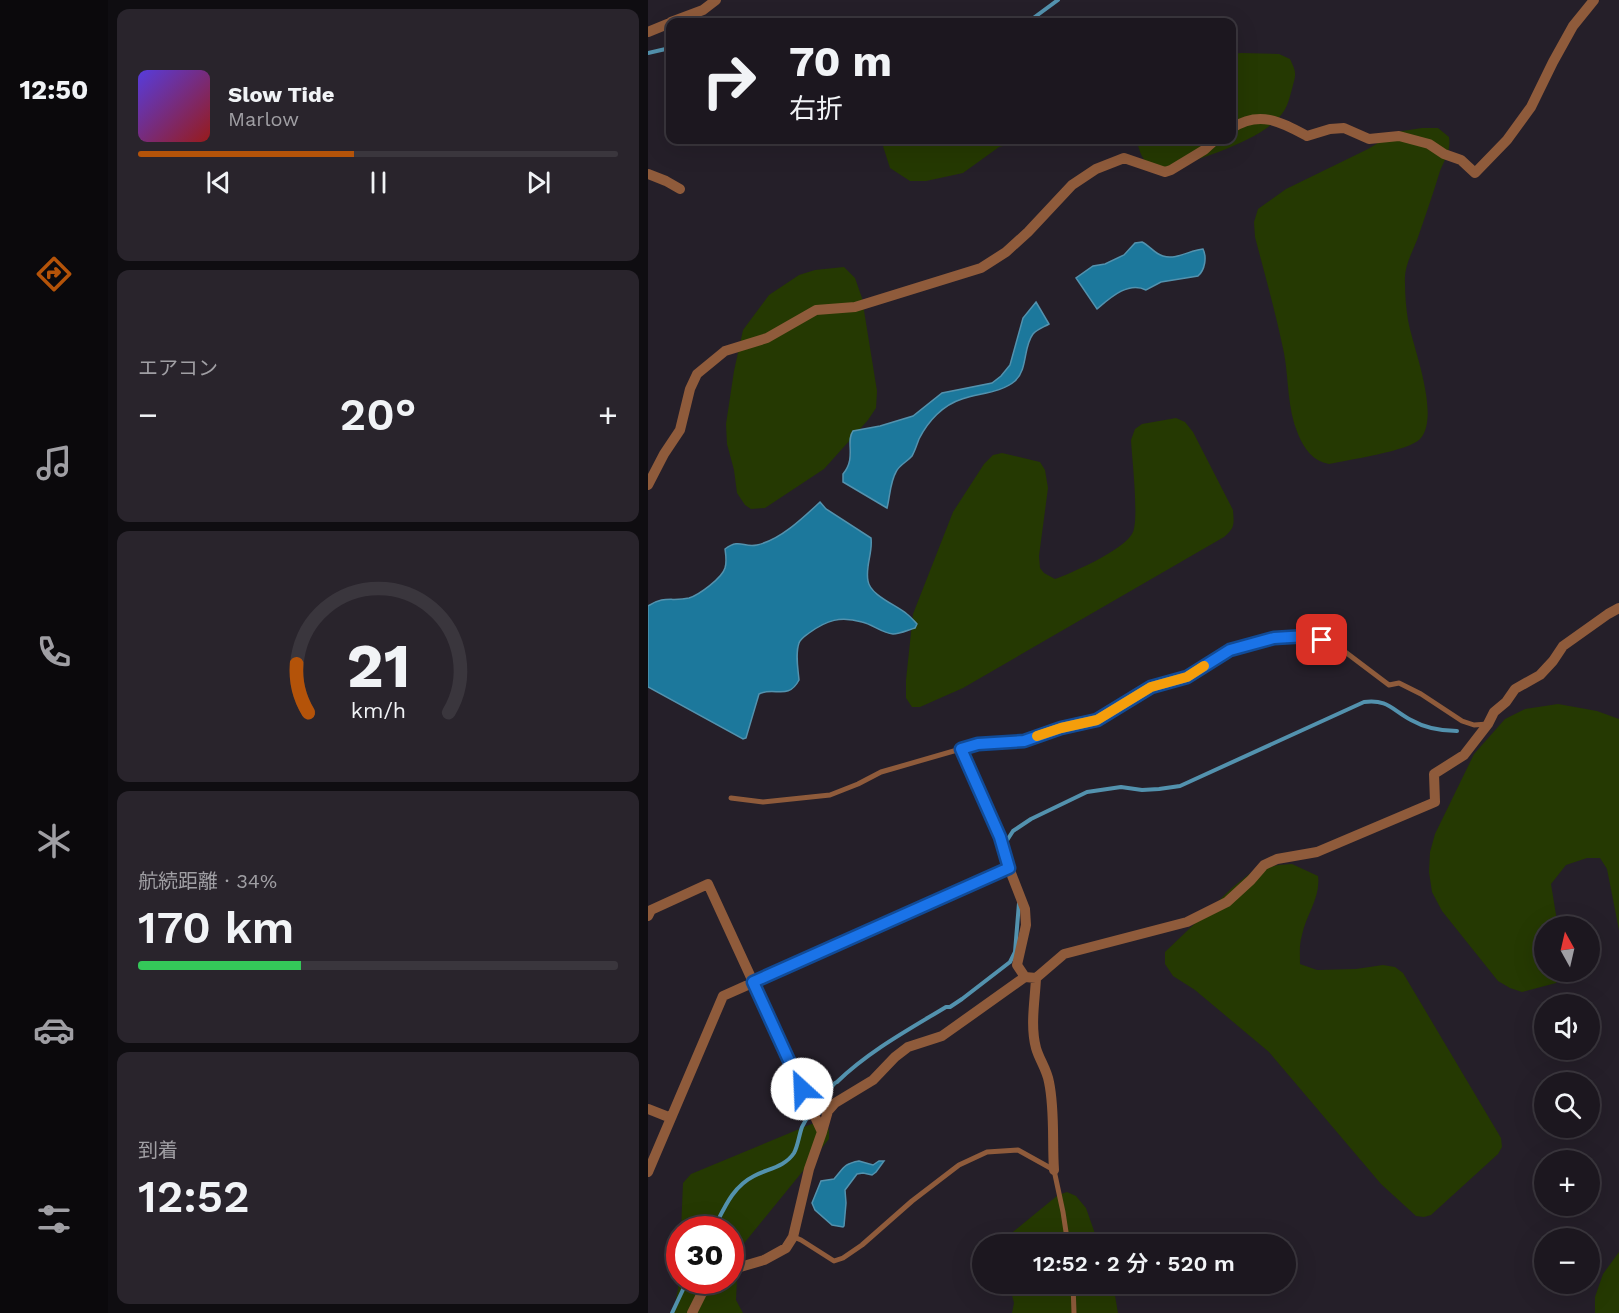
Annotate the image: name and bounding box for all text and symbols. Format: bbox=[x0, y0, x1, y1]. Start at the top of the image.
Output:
text: 70 m bbox=[789, 37, 892, 86]
icon: right bbox=[690, 42, 768, 120]
text: 12:50 bbox=[19, 74, 89, 106]
text: Slow Tide bbox=[228, 82, 335, 107]
text: 右折 bbox=[789, 93, 843, 125]
text: Marlow bbox=[228, 107, 299, 131]
icon: previous bbox=[202, 166, 235, 199]
icon: pause bbox=[362, 166, 395, 199]
icon: next bbox=[522, 166, 555, 199]
icon: directions bbox=[33, 253, 75, 295]
text: エアコン bbox=[138, 356, 218, 380]
text: 20° bbox=[340, 388, 416, 441]
text: − bbox=[138, 395, 158, 434]
text: + bbox=[598, 395, 618, 434]
icon: music bbox=[33, 442, 75, 484]
pin bbox=[1296, 614, 1347, 665]
icon: arrive bbox=[1305, 623, 1338, 656]
text: 21 bbox=[346, 630, 410, 703]
icon: phone bbox=[33, 631, 75, 673]
text: km/h bbox=[350, 699, 406, 724]
icon: climate bbox=[33, 820, 75, 862]
text: 航続距離 · 34% bbox=[138, 869, 277, 893]
text: 170 km bbox=[138, 901, 294, 954]
north arrow bbox=[1534, 916, 1600, 982]
map controls bbox=[1534, 916, 1600, 1294]
button: sound bbox=[1534, 994, 1600, 1060]
icon: car bbox=[33, 1009, 75, 1051]
position arrow bbox=[770, 1057, 834, 1121]
button: search bbox=[1534, 1072, 1600, 1138]
text: 到着 bbox=[138, 1138, 178, 1162]
button: + bbox=[1534, 1150, 1600, 1216]
text: 12:52 bbox=[138, 1170, 250, 1223]
icon: filters bbox=[33, 1198, 75, 1240]
speed limit sign: 30 bbox=[666, 1216, 744, 1294]
button: − bbox=[1534, 1228, 1600, 1294]
text: 12:52 · 2 分 · 520 m bbox=[1033, 1251, 1235, 1276]

